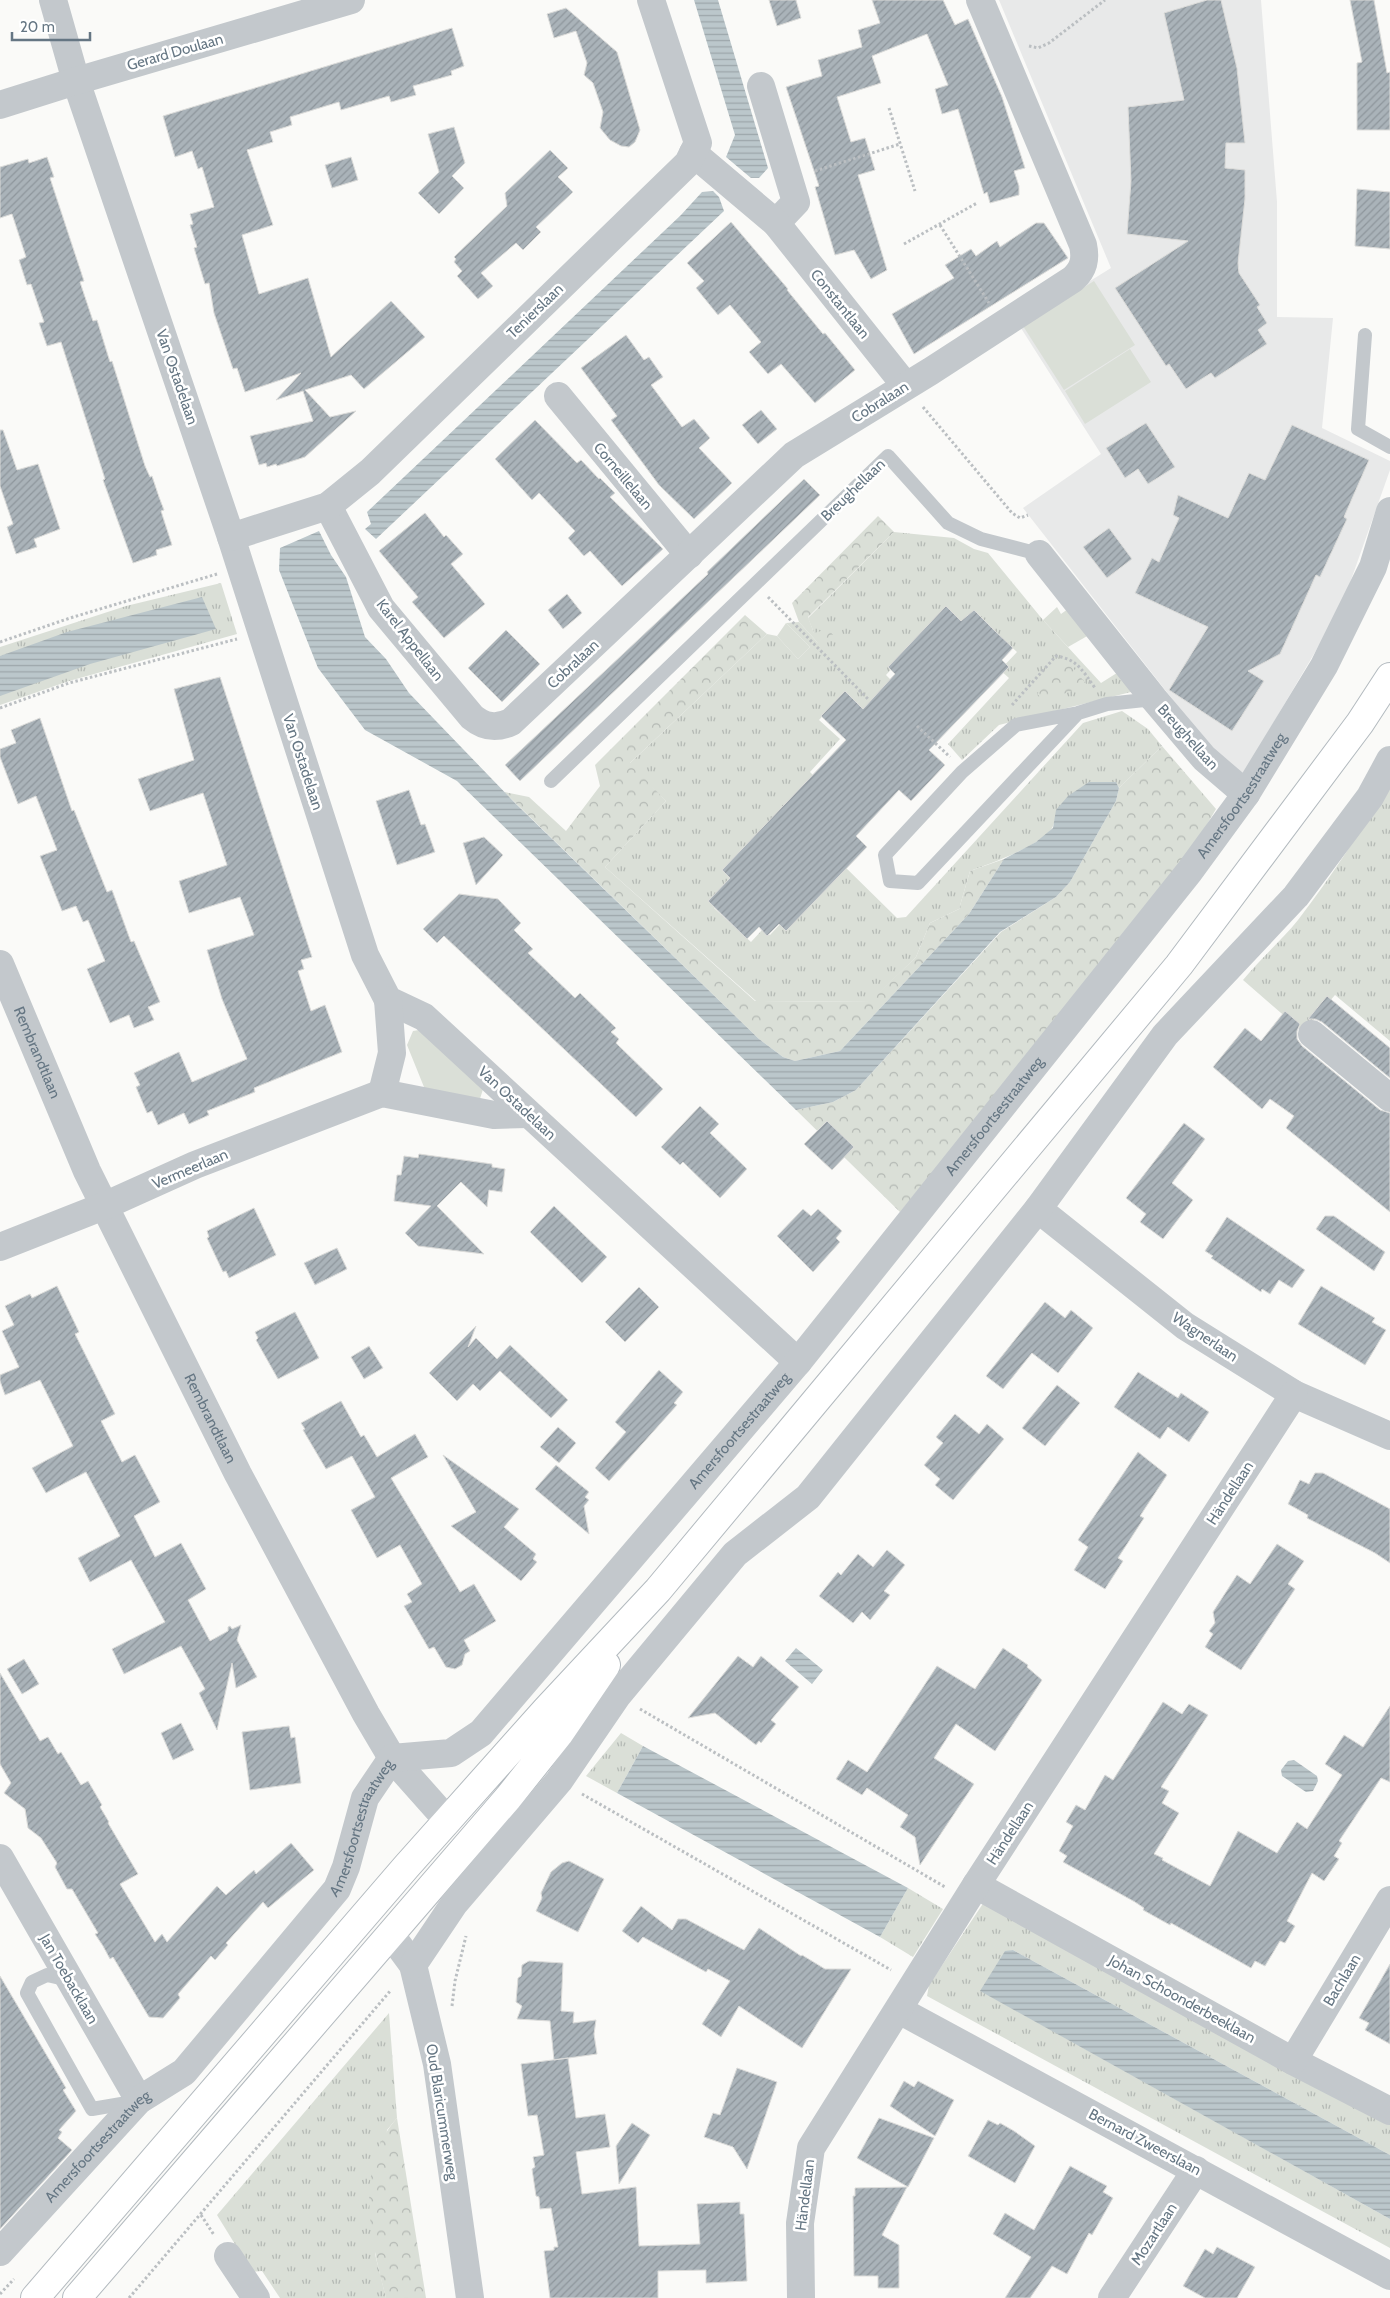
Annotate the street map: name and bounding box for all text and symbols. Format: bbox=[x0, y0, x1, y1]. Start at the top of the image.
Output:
scale bar bbox=[12, 10, 90, 42]
text: 20 m bbox=[20, 18, 55, 36]
street label: Gerard Doulaan bbox=[125, 30, 225, 74]
street label: Constantlaan bbox=[807, 266, 873, 342]
street label: Tenierslaan bbox=[503, 280, 567, 342]
street label: Van Ostadelaan bbox=[152, 327, 202, 427]
street label: Cobralaan bbox=[848, 377, 912, 427]
street label: Corneillelaan bbox=[590, 439, 656, 513]
street label: Breughellaan bbox=[817, 455, 889, 525]
street label: Karel Appellaan bbox=[373, 596, 447, 684]
street label: Cobralaan bbox=[544, 636, 602, 692]
street label: Breughellaan bbox=[1154, 700, 1222, 774]
street label: Van Ostadelaan bbox=[279, 712, 327, 812]
street label: Amersfoortsestraatweg bbox=[1193, 729, 1290, 862]
street label: Rembrandtlaan bbox=[10, 1004, 64, 1101]
street label: Amersfoortsestraatweg bbox=[941, 1052, 1048, 1179]
street label: Van Ostadelaan bbox=[474, 1062, 560, 1144]
street label: Vermeerlaan bbox=[150, 1145, 230, 1193]
street label: Wagnerlaan bbox=[1169, 1308, 1241, 1366]
street label: Amersfoortsestraatweg bbox=[685, 1368, 794, 1493]
street label: Rembrandtlaan bbox=[180, 1371, 240, 1466]
street label: Händellaan bbox=[1203, 1458, 1257, 1528]
street label: Amersfoortsestraatweg bbox=[325, 1755, 398, 1900]
street label: Händellaan bbox=[983, 1798, 1037, 1868]
street label: Jan Toebacklaan bbox=[36, 1930, 102, 2027]
street label: Johan Schoonderbeeklaan bbox=[1105, 1951, 1259, 2047]
street label: Bachlaan bbox=[1319, 1951, 1365, 2009]
street label: Oud Blaricummerweg bbox=[422, 2042, 462, 2182]
street label: Amersfoortsestraatweg bbox=[41, 2086, 154, 2206]
street label: Bernard Zweerslaan bbox=[1086, 2105, 1204, 2179]
street label: Händellaan bbox=[792, 2158, 818, 2232]
street label: Mozartlaan bbox=[1127, 2200, 1181, 2268]

